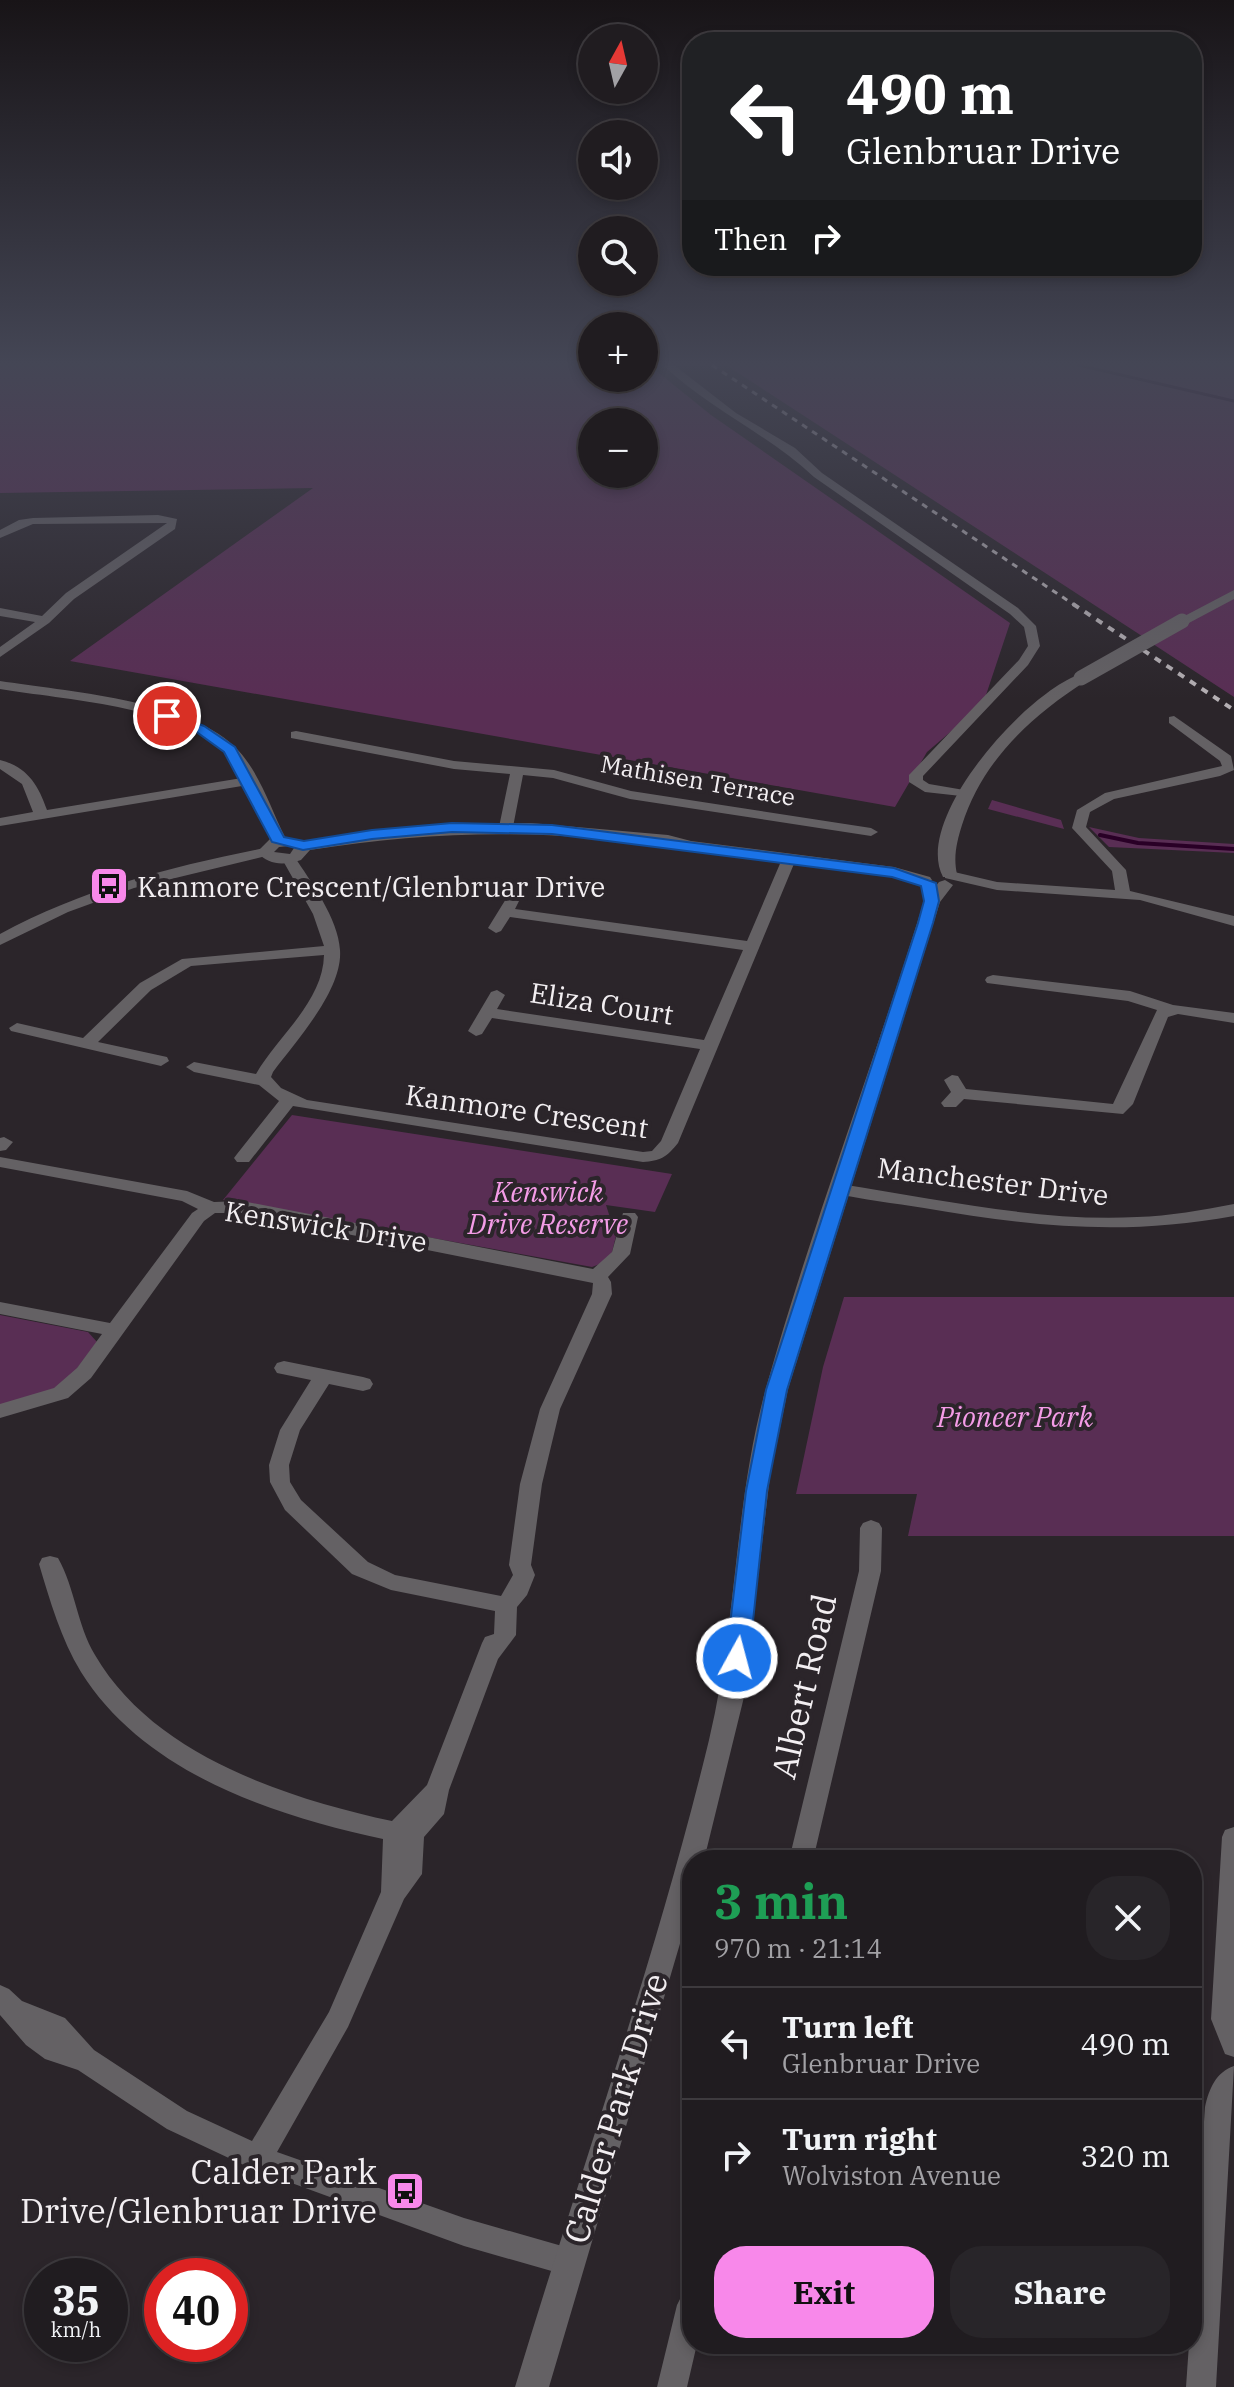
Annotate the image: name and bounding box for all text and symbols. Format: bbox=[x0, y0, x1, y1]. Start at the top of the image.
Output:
north arrow bbox=[578, 24, 658, 104]
map controls bbox=[578, 24, 658, 488]
text: 490 m bbox=[846, 57, 1014, 129]
icon: left bbox=[714, 64, 818, 168]
button: sound bbox=[578, 120, 658, 200]
text: Glenbruar Drive bbox=[846, 127, 1120, 174]
button: search bbox=[578, 216, 658, 296]
icon: right bbox=[804, 216, 848, 260]
text: Then bbox=[714, 219, 788, 258]
button: + bbox=[578, 312, 658, 392]
button: − bbox=[578, 408, 658, 488]
pin bbox=[133, 682, 201, 750]
icon: arrive bbox=[145, 694, 189, 738]
street label: Mathisen Terrace bbox=[598, 747, 798, 813]
bus stop icon: Kanmore Crescent/Glenbruar Drive bbox=[88, 865, 130, 907]
place label: Kanmore Crescent/Glenbruar Drive bbox=[137, 868, 605, 905]
street label: Eliza Court bbox=[528, 973, 676, 1033]
street label: Kanmore Crescent bbox=[403, 1076, 651, 1146]
street label: Manchester Drive bbox=[875, 1148, 1111, 1214]
park label: Kenswick Drive Reserve bbox=[467, 1173, 629, 1242]
street label: Kenswick Drive bbox=[222, 1192, 430, 1260]
park label: Pioneer Park bbox=[936, 1398, 1093, 1435]
street label: Albert Road bbox=[760, 1589, 846, 1783]
position arrow bbox=[695, 1616, 779, 1700]
text: 3 min bbox=[714, 1870, 848, 1932]
button: close bbox=[1086, 1876, 1170, 1960]
text: 970 m · 21:14 bbox=[714, 1931, 882, 1965]
street label: Calder Park Drive bbox=[553, 1968, 677, 2248]
text: Turn left bbox=[782, 2007, 914, 2046]
icon: left bbox=[714, 2021, 758, 2065]
text: 490 m bbox=[1080, 2024, 1170, 2063]
text: Glenbruar Drive bbox=[782, 2046, 980, 2080]
text: Turn right bbox=[782, 2119, 937, 2158]
icon: right bbox=[714, 2133, 758, 2177]
text: 320 m bbox=[1080, 2136, 1170, 2175]
place label: Calder Park Drive/Glenbruar Drive bbox=[20, 2149, 377, 2232]
text: Wolviston Avenue bbox=[782, 2158, 1001, 2192]
bus stop icon: Calder Park Drive/Glenbruar Drive bbox=[384, 2170, 426, 2212]
button: Exit bbox=[714, 2246, 934, 2338]
button: Share bbox=[950, 2246, 1170, 2338]
speed limit sign: 40 bbox=[144, 2258, 248, 2362]
text: 35 bbox=[52, 2274, 100, 2326]
text: km/h bbox=[51, 2316, 101, 2343]

